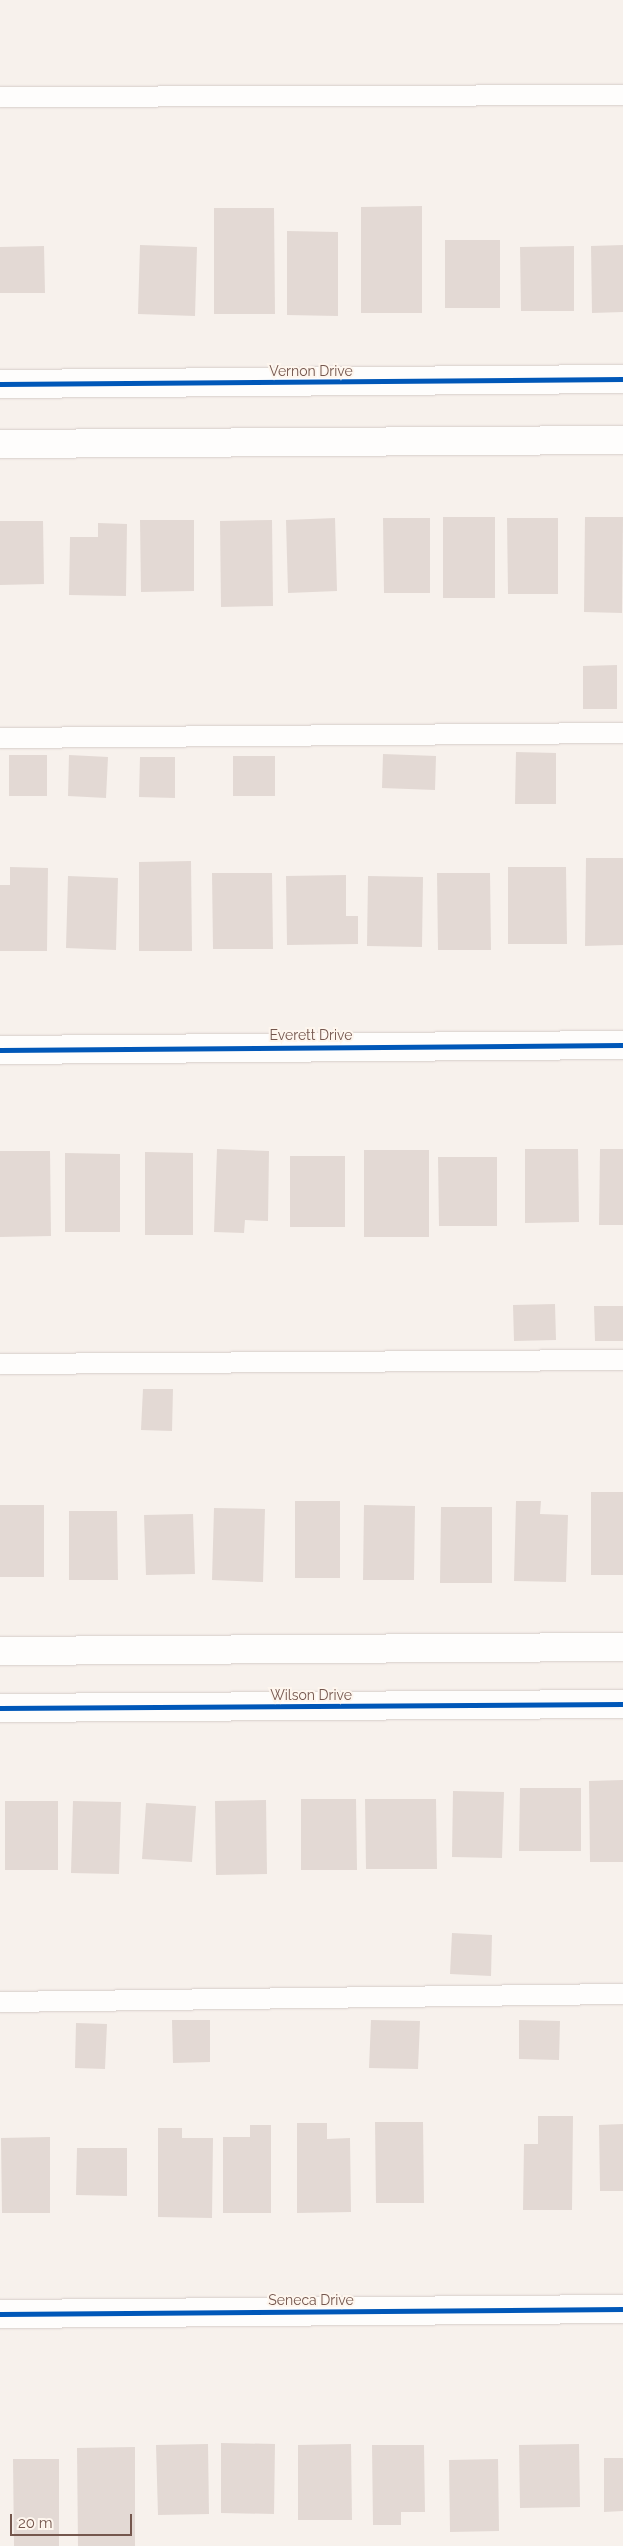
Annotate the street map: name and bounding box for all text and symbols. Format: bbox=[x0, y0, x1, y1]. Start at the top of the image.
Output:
street label: Vernon Drive bbox=[269, 363, 353, 379]
street label: Everett Drive bbox=[270, 1027, 352, 1043]
street label: Wilson Drive bbox=[270, 1687, 352, 1703]
street label: Seneca Drive bbox=[268, 2292, 354, 2308]
scale bar bbox=[12, 2504, 135, 2536]
text: 20 m bbox=[18, 2514, 53, 2532]

